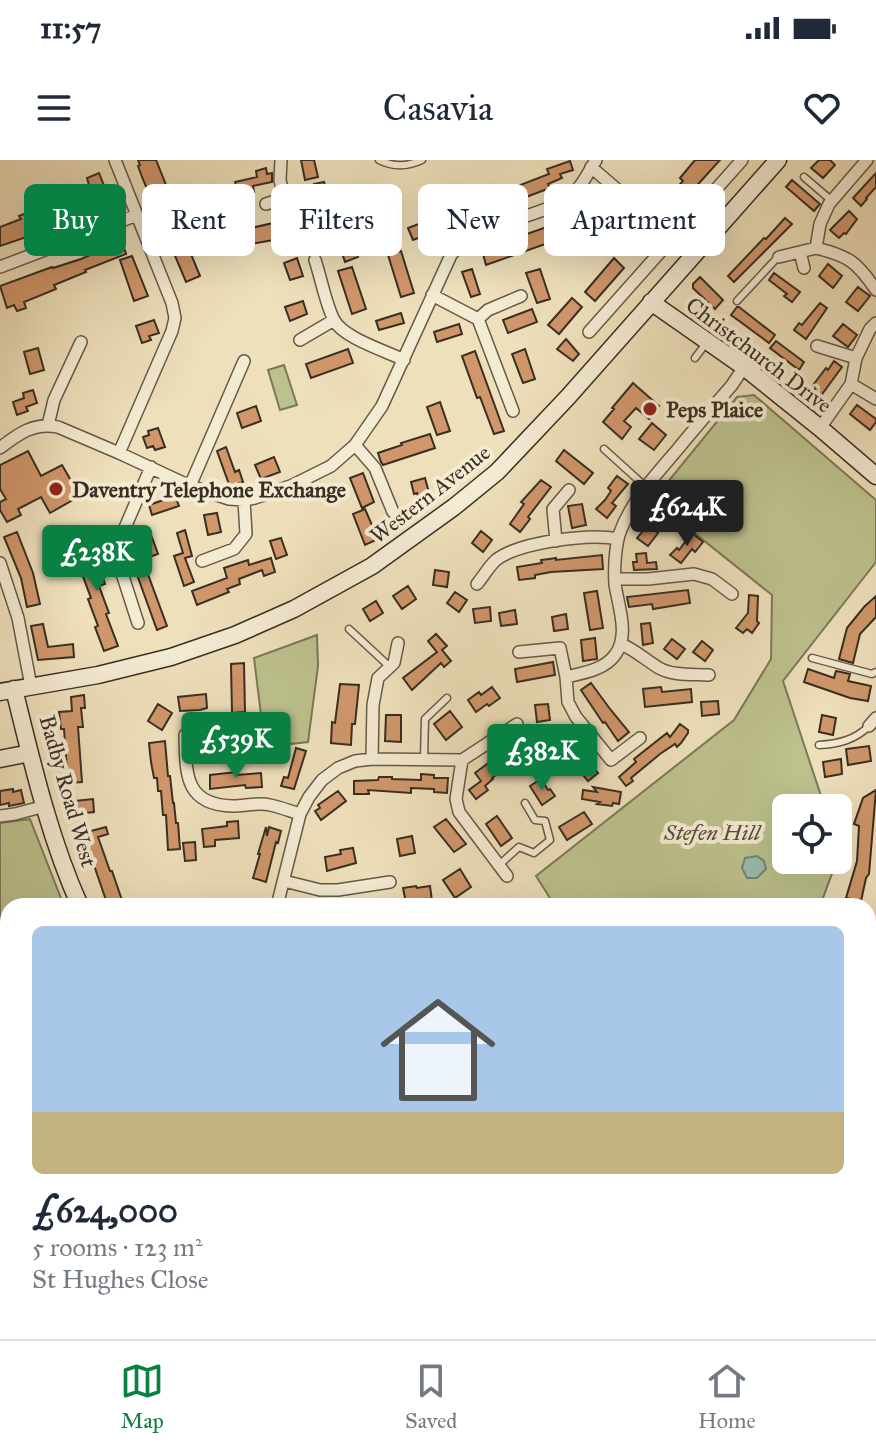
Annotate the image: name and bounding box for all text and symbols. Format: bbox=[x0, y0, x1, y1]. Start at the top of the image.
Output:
text: 11:57 bbox=[40, 10, 101, 46]
icon: menu bbox=[32, 86, 76, 130]
text: Casavia bbox=[383, 86, 493, 130]
icon: heart bbox=[800, 86, 844, 130]
chip: Buy bbox=[24, 184, 126, 256]
chip: Rent bbox=[142, 184, 255, 256]
chip: Filters bbox=[271, 184, 402, 256]
chip: New bbox=[418, 184, 528, 256]
chip: Apartment bbox=[544, 184, 725, 256]
street label: Christchurch Drive bbox=[681, 291, 837, 419]
place label: Peps Plaice bbox=[666, 396, 763, 423]
marker: Peps Plaice bbox=[641, 400, 659, 418]
street label: Western Avenue bbox=[365, 439, 495, 549]
place label: Daventry Telephone Exchange bbox=[72, 476, 346, 503]
marker: Daventry Telephone Exchange bbox=[47, 480, 65, 498]
pin: £624K bbox=[631, 480, 743, 548]
text: £624K bbox=[648, 490, 726, 522]
pin: £238K bbox=[41, 525, 153, 593]
text: £238K bbox=[60, 535, 134, 567]
street label: Badby Road West bbox=[33, 712, 103, 870]
pin: £539K bbox=[180, 712, 292, 780]
text: £539K bbox=[200, 722, 272, 754]
pin: £382K bbox=[486, 724, 598, 792]
text: £382K bbox=[505, 734, 579, 766]
map controls bbox=[772, 794, 852, 874]
button: locate bbox=[772, 794, 852, 874]
park label: Stefen Hill bbox=[663, 819, 762, 846]
icon: home bbox=[366, 978, 510, 1122]
text: £624,000 bbox=[32, 1190, 178, 1231]
text: 5 rooms · 123 m² bbox=[32, 1231, 203, 1263]
text: St Hughes Close bbox=[32, 1263, 209, 1295]
tab: Map bbox=[120, 1359, 164, 1434]
tab: Saved bbox=[405, 1359, 457, 1434]
tab: Home bbox=[698, 1359, 756, 1434]

